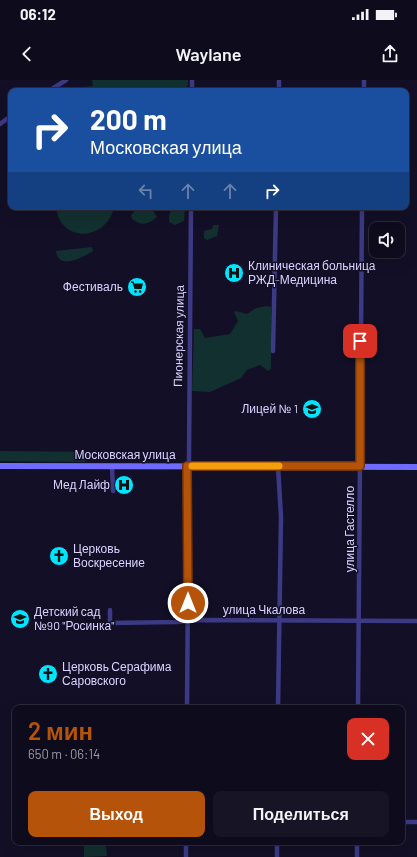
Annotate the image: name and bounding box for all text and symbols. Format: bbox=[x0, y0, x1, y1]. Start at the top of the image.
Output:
text: 06:12 bbox=[20, 5, 56, 23]
icon: back bbox=[16, 43, 38, 65]
text: Waylane bbox=[176, 43, 241, 65]
icon: share bbox=[379, 43, 401, 65]
text: 200 m bbox=[90, 102, 167, 136]
icon: right bbox=[24, 104, 76, 156]
text: Московская улица bbox=[90, 136, 242, 158]
icon: left bbox=[135, 180, 157, 202]
icon: ahead bbox=[177, 180, 199, 202]
icon: ahead bbox=[219, 180, 241, 202]
icon: right bbox=[261, 180, 283, 202]
map controls bbox=[369, 222, 405, 258]
button: sound bbox=[369, 222, 405, 258]
place label: Клиническая больница РЖД-Медицина bbox=[248, 258, 376, 287]
hospital icon: Клиническая больница РЖД-Медицина bbox=[223, 262, 245, 284]
supermarket icon: Фестиваль bbox=[126, 276, 148, 298]
place label: Фестиваль bbox=[63, 279, 123, 293]
street label: Пионерская улица bbox=[170, 285, 187, 387]
pin bbox=[343, 324, 377, 358]
icon: arrive bbox=[349, 330, 371, 352]
school or university icon: Лицей № 1 bbox=[301, 398, 323, 420]
place label: Лицей № 1 bbox=[241, 401, 298, 416]
street label: Московская улица bbox=[74, 447, 176, 462]
hospital icon: Мед Лайф bbox=[113, 474, 135, 496]
place label: Мед Лайф bbox=[53, 477, 110, 492]
street label: улица Гастелло bbox=[342, 486, 357, 572]
place label: Церковь Воскресение bbox=[73, 541, 145, 570]
church icon: Церковь Воскресение bbox=[48, 545, 70, 567]
position arrow bbox=[167, 582, 209, 624]
street label: улица Чкалова bbox=[223, 602, 305, 617]
place label: Детский сад №90 "Росинка" bbox=[34, 604, 114, 632]
school or university icon: Детский сад №90 "Росинка" bbox=[9, 608, 31, 630]
place label: Церковь Серафима Саровского bbox=[62, 659, 172, 688]
church icon: Церковь Серафима Саровского bbox=[37, 663, 59, 685]
text: 2 мин bbox=[28, 716, 93, 745]
button: close bbox=[347, 718, 389, 760]
text: 650 m · 06:14 bbox=[28, 746, 100, 762]
button: Выход bbox=[28, 791, 205, 837]
button: Поделиться bbox=[213, 791, 389, 837]

